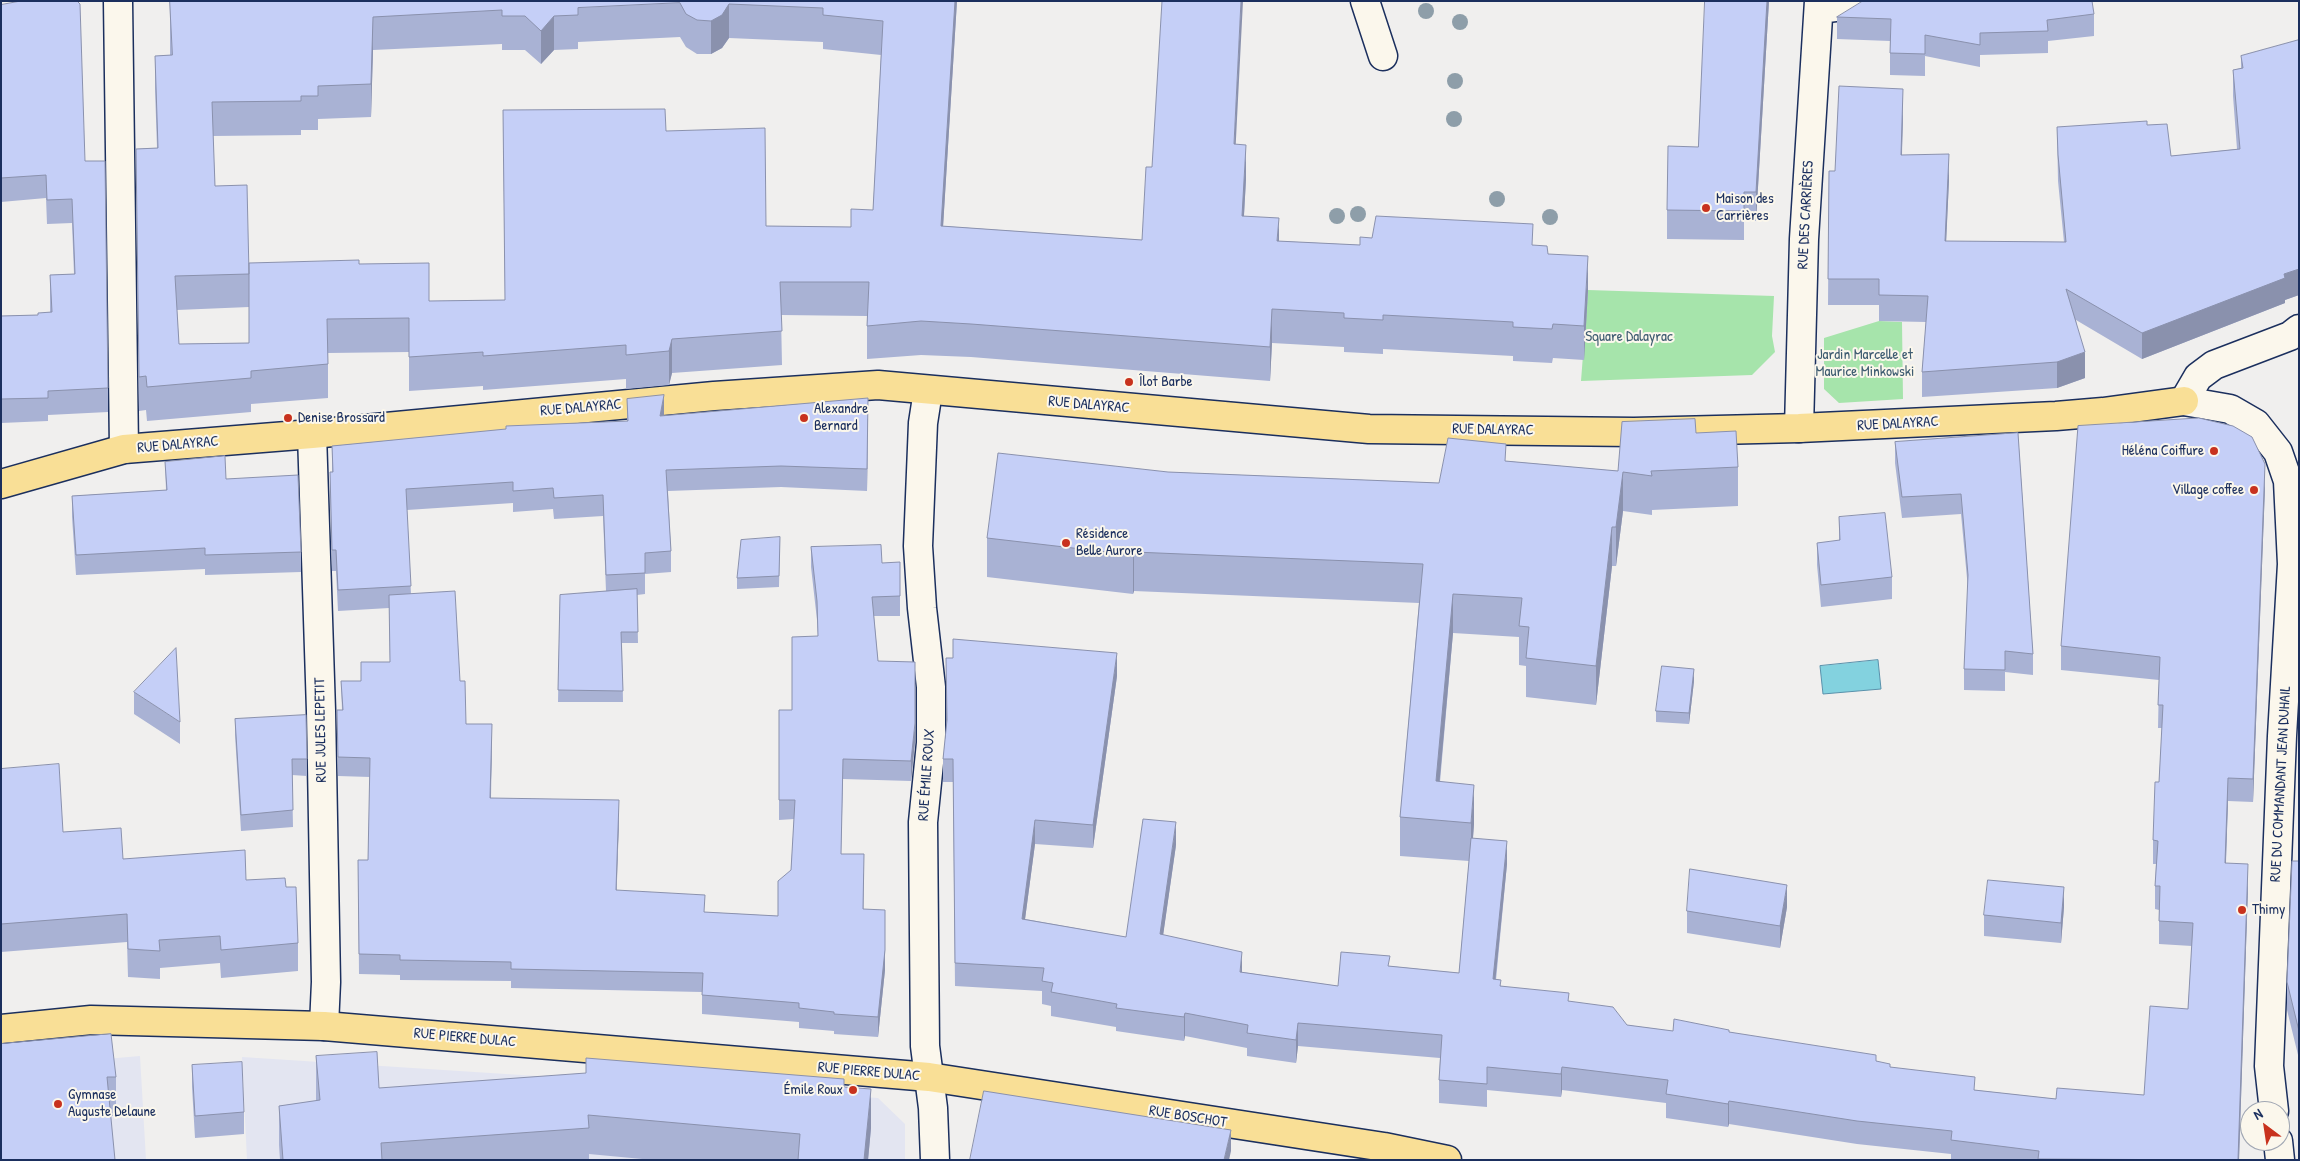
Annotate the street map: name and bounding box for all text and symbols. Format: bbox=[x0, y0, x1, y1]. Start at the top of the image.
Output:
street label: RUE DES CARRIÈRES bbox=[1794, 160, 1818, 270]
place label: Maison des Carrières bbox=[1716, 190, 1774, 225]
marker: Maison des Carrières bbox=[1700, 202, 1712, 214]
park label: Square Dalayrac bbox=[1585, 328, 1673, 346]
park label: Jardin Marcelle et Maurice Minkowski bbox=[1816, 346, 1914, 381]
place label: Îlot Barbe bbox=[1139, 373, 1193, 391]
marker: Îlot Barbe bbox=[1123, 376, 1135, 388]
street label: RUE DALAYRAC bbox=[1048, 392, 1130, 418]
street label: RUE DALAYRAC bbox=[540, 395, 622, 421]
place label: Alexandre Bernard bbox=[814, 400, 868, 435]
place label: Denise Brossard bbox=[298, 409, 385, 427]
marker: Denise Brossard bbox=[282, 412, 294, 424]
marker: Alexandre Bernard bbox=[798, 412, 810, 424]
street label: RUE DALAYRAC bbox=[1857, 413, 1939, 435]
street label: RUE DALAYRAC bbox=[1452, 420, 1534, 440]
street label: RUE DALAYRAC bbox=[137, 432, 219, 458]
place label: Héléna Coiffure bbox=[2122, 442, 2204, 460]
marker: Héléna Coiffure bbox=[2208, 445, 2220, 457]
place label: Village coffee bbox=[2172, 481, 2244, 499]
marker: Village coffee bbox=[2248, 484, 2260, 496]
place label: Résidence Belle Aurore bbox=[1076, 525, 1142, 560]
marker: Résidence Belle Aurore bbox=[1060, 537, 1072, 549]
street label: RUE JULES LEPETIT bbox=[311, 677, 331, 783]
street label: RUE DU COMMANDANT JEAN DUHAIL bbox=[2267, 686, 2295, 882]
street label: RUE ÉMILE ROUX bbox=[915, 728, 939, 822]
place label: Thimy bbox=[2252, 901, 2285, 919]
marker: Thimy bbox=[2236, 904, 2248, 916]
street label: RUE PIERRE DULAC bbox=[413, 1025, 517, 1051]
street label: RUE PIERRE DULAC bbox=[817, 1059, 921, 1085]
place label: Émile Roux bbox=[784, 1081, 843, 1099]
marker: Émile Roux bbox=[847, 1084, 859, 1096]
place label: Gymnase Auguste Delaune bbox=[68, 1086, 156, 1121]
marker: Gymnase Auguste Delaune bbox=[52, 1098, 64, 1110]
north arrow bbox=[2240, 1101, 2290, 1151]
street label: RUE BOSCHOT bbox=[1148, 1102, 1228, 1132]
text: N bbox=[2249, 1104, 2266, 1124]

